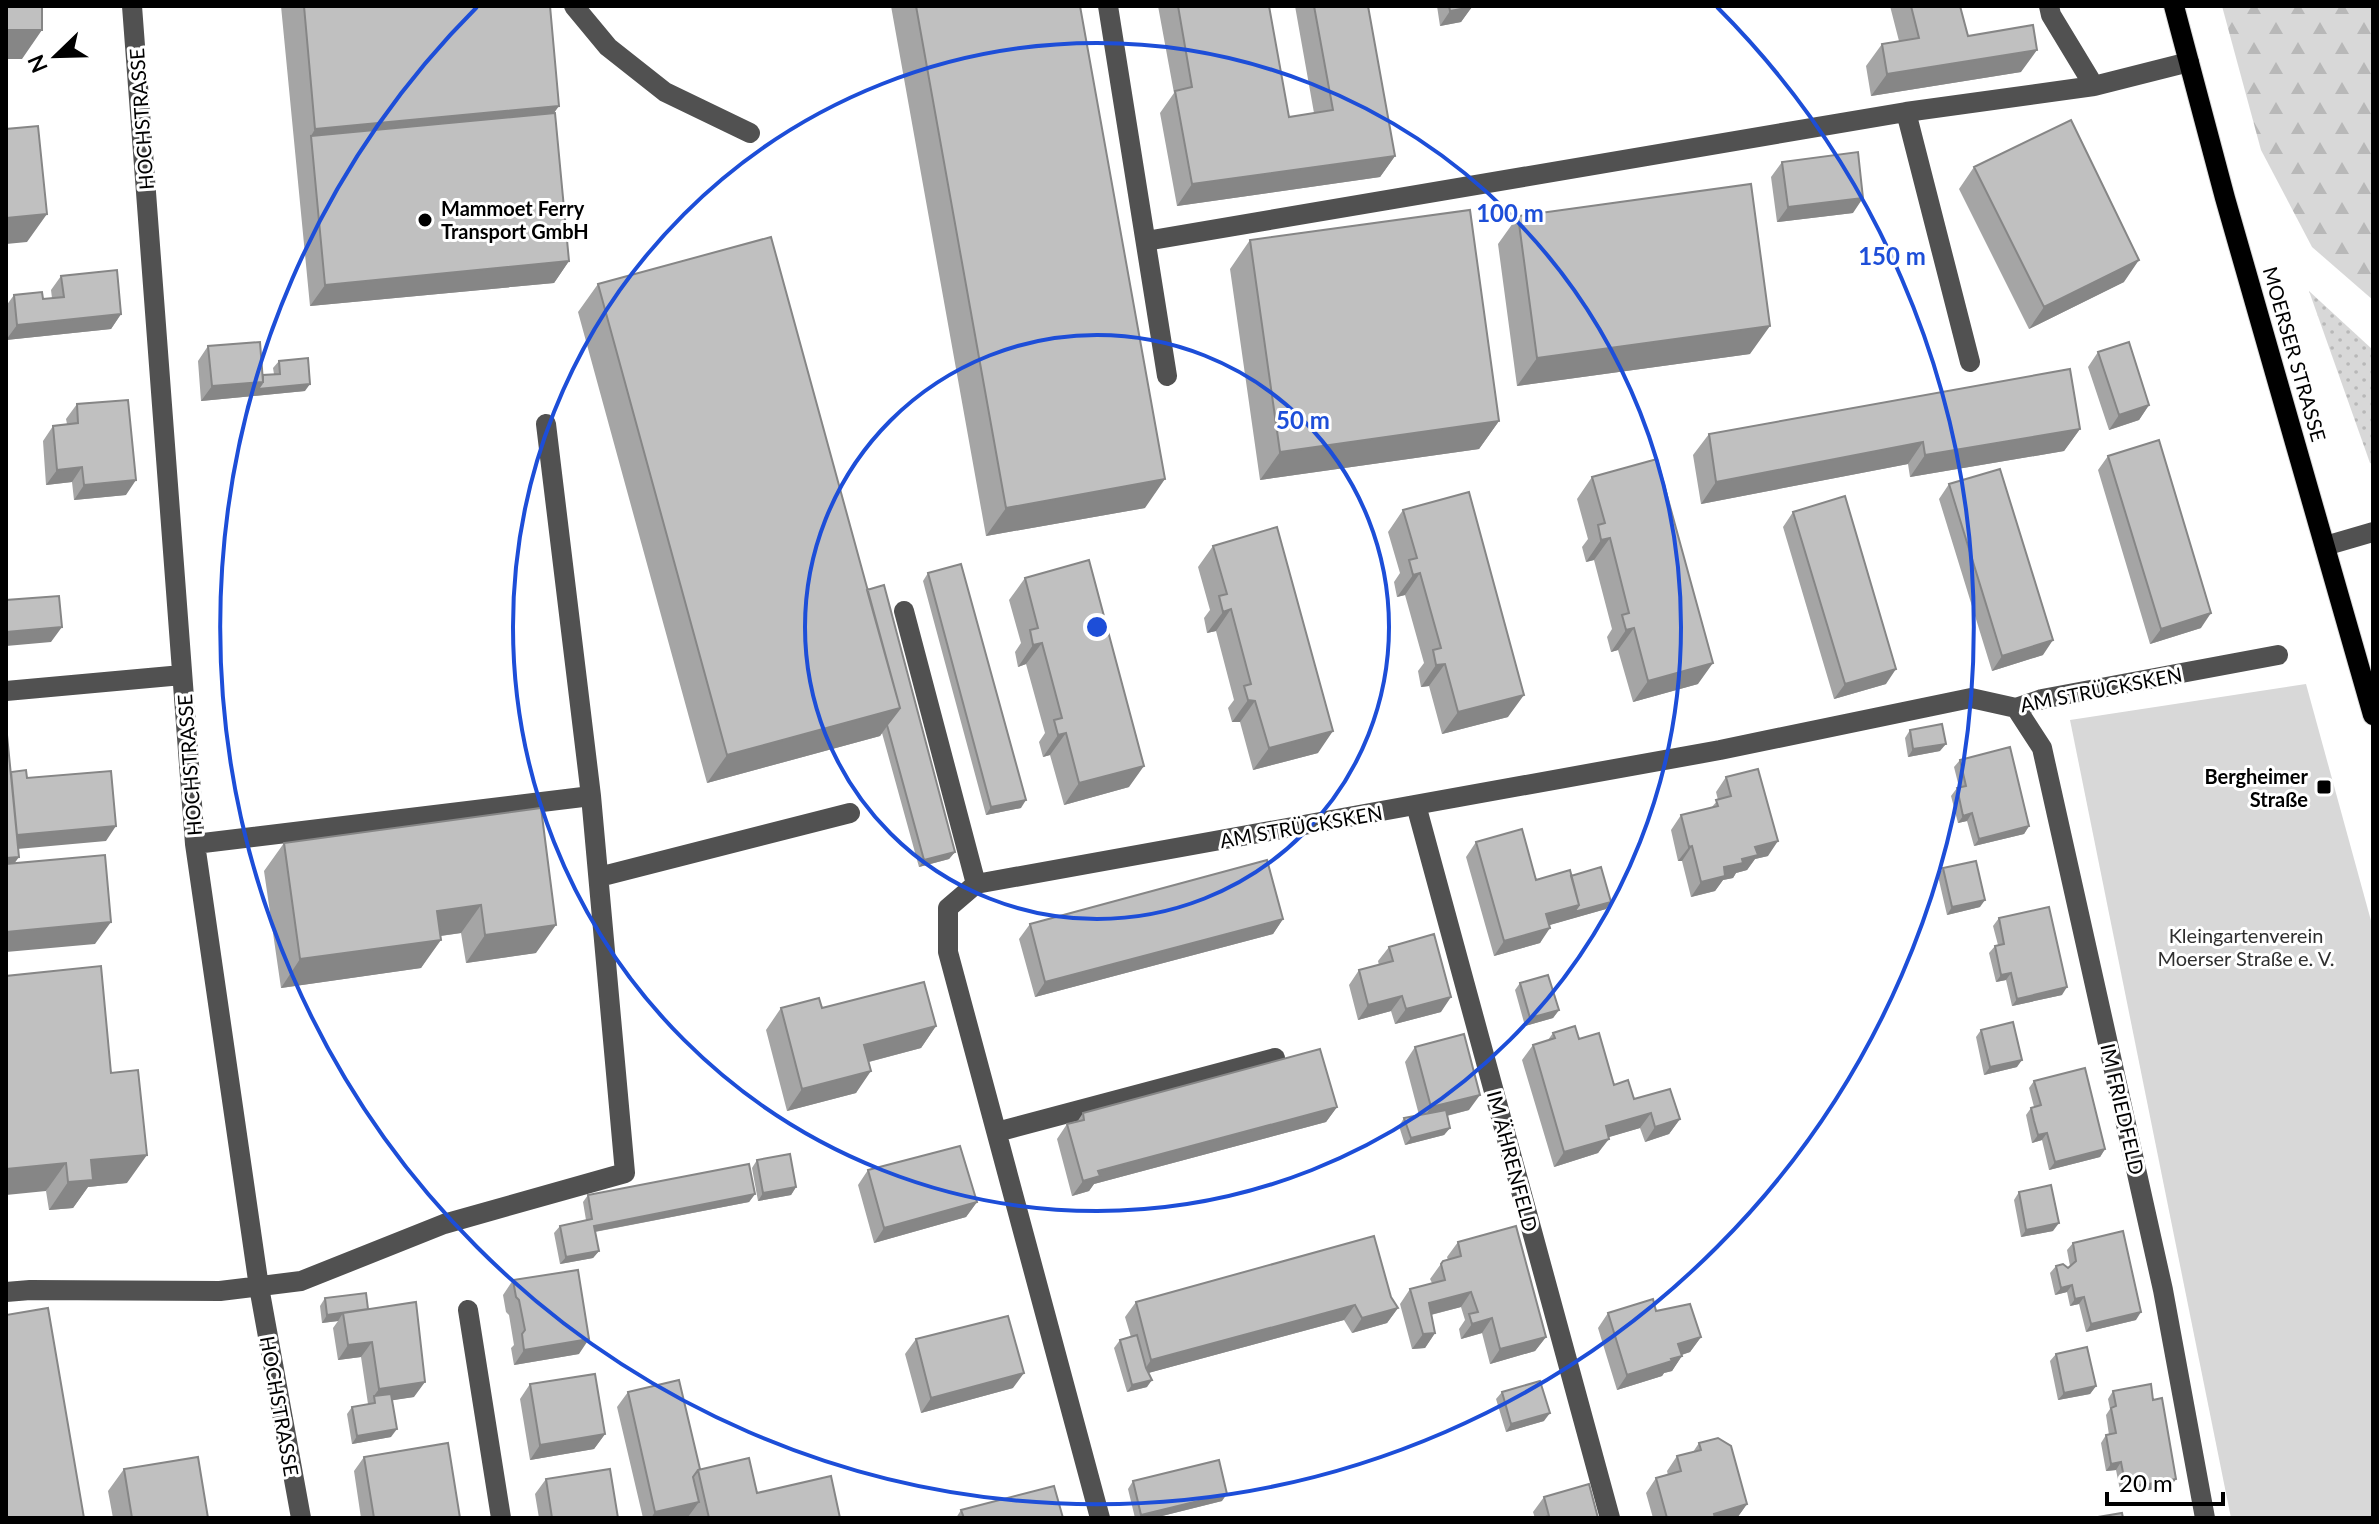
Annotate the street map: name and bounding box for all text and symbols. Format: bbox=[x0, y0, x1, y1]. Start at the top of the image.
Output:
north arrow bbox=[16, 16, 96, 96]
street label: HOCHSTRASSE bbox=[124, 47, 158, 191]
text: N bbox=[21, 51, 53, 77]
place label: Mammoet Ferry Transport GmbH bbox=[441, 196, 589, 243]
text: 100 m bbox=[1476, 198, 1544, 227]
marker: Mammoet Ferry Transport GmbH bbox=[416, 211, 434, 229]
text: 150 m bbox=[1858, 241, 1926, 270]
street label: MOERSER STRASSE bbox=[2259, 264, 2331, 444]
text: 50 m bbox=[1276, 405, 1330, 434]
centre of rings bbox=[1083, 613, 1111, 641]
street label: AM STRÜCKSKEN bbox=[2018, 662, 2184, 716]
street label: HOCHSTRASSE bbox=[172, 693, 206, 837]
place label: Bergheimer Straße bbox=[2204, 764, 2309, 811]
marker: Bergheimer Straße bbox=[2315, 778, 2333, 796]
street label: AM STRÜCKSKEN bbox=[1218, 800, 1384, 852]
park label: Kleingartenverein Moerser Straße e. V. bbox=[2158, 923, 2334, 970]
street label: IM FRIEDFELD bbox=[2096, 1041, 2150, 1177]
street label: IM ÄHRENFELD bbox=[1483, 1088, 1543, 1234]
street label: HOCHSTRASSE bbox=[256, 1334, 304, 1478]
scale bar bbox=[2107, 1456, 2223, 1506]
text: 20 m bbox=[2119, 1468, 2173, 1497]

